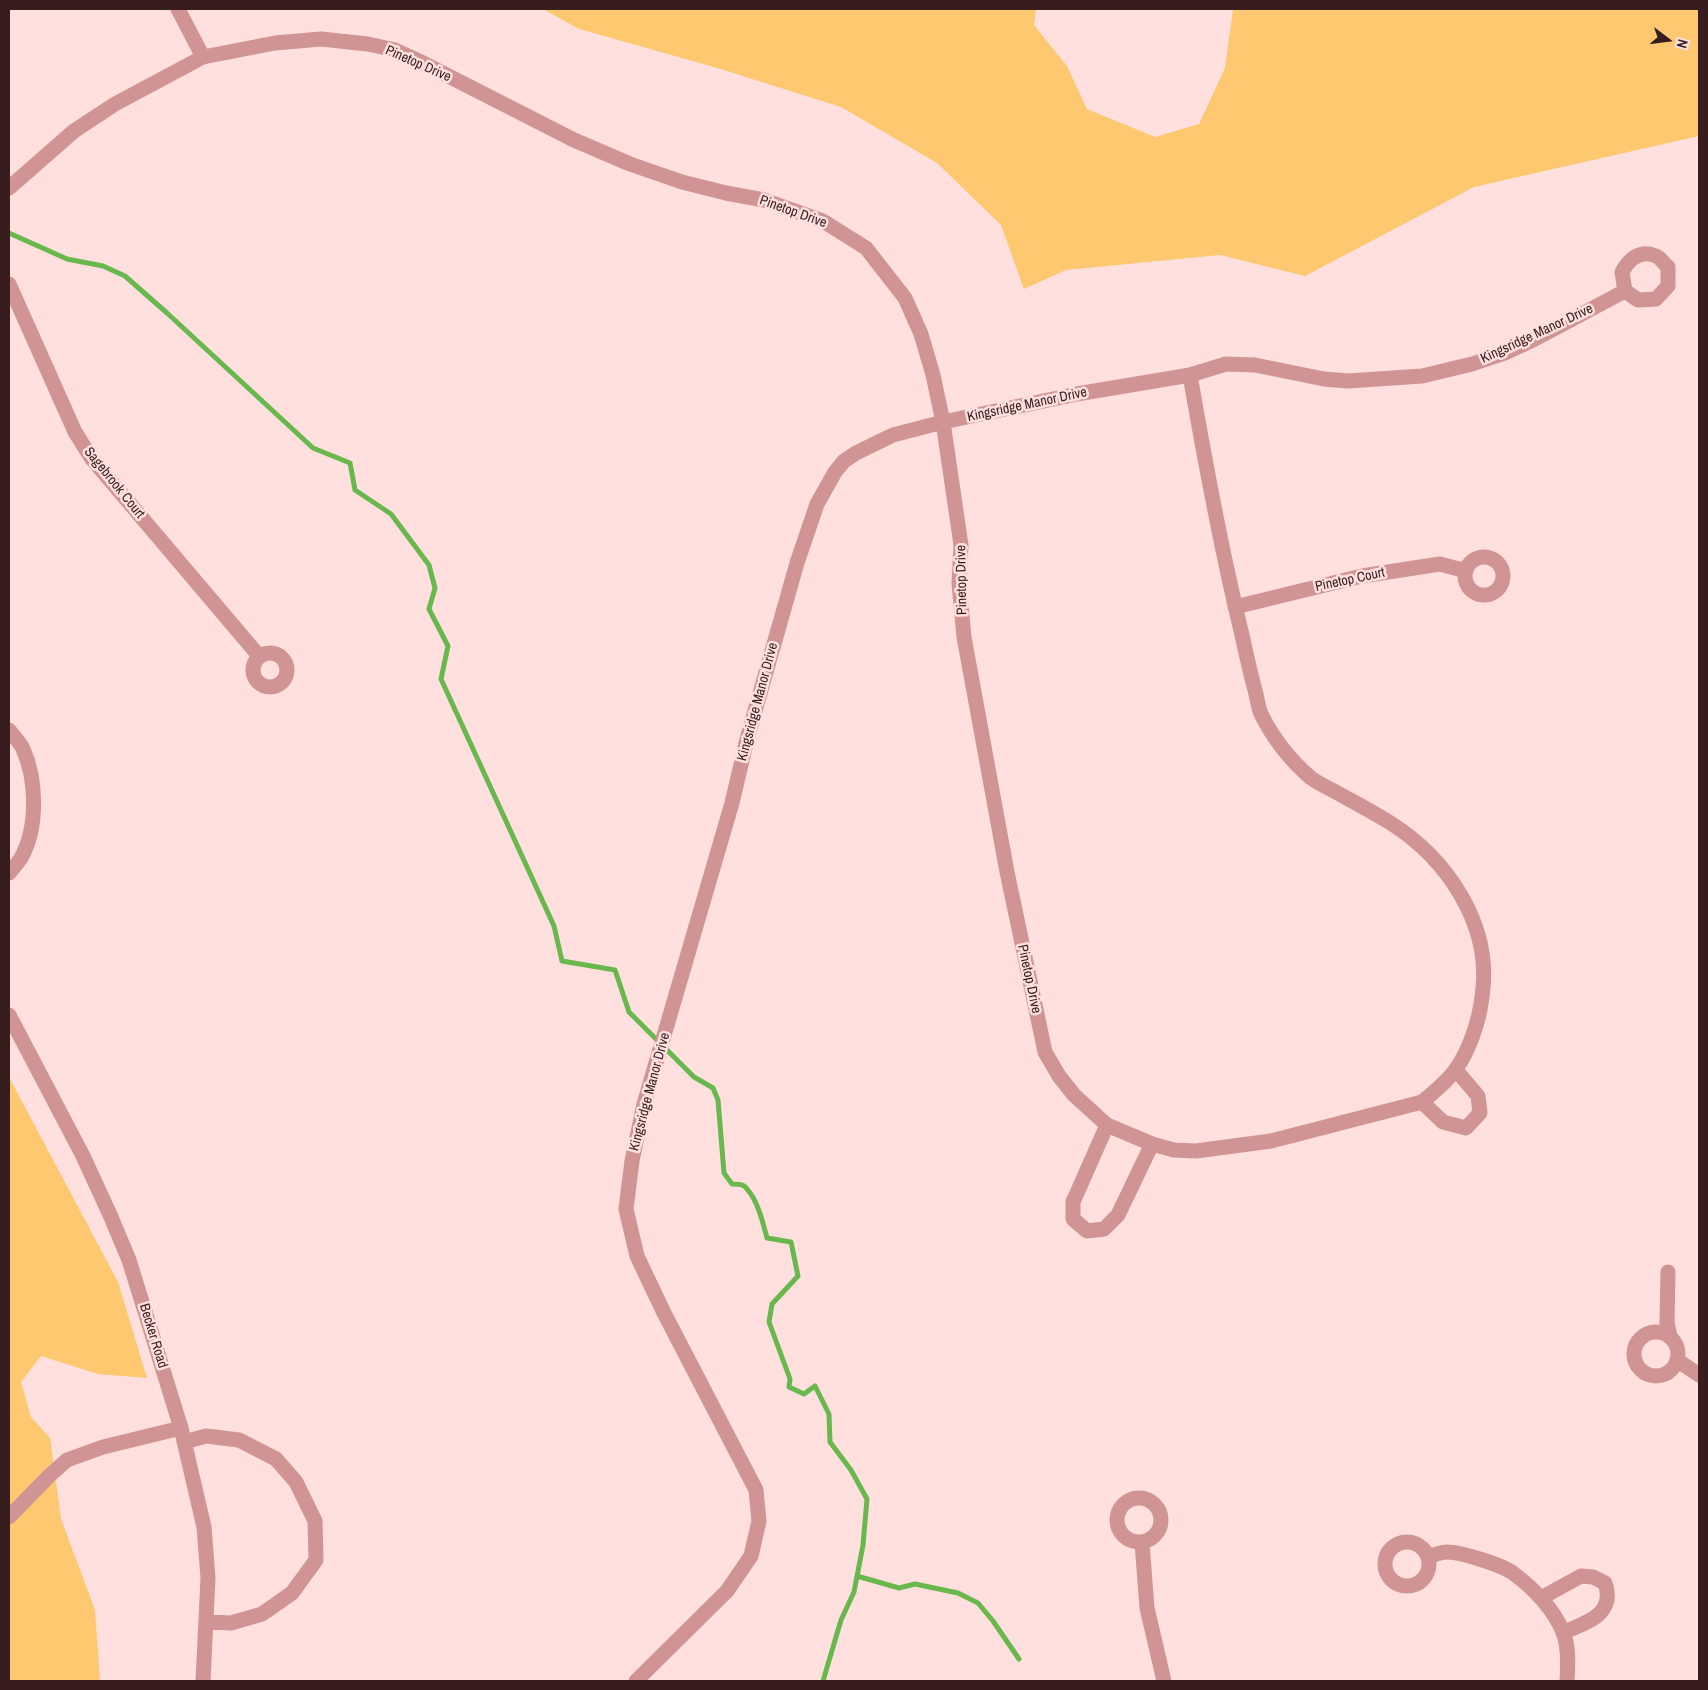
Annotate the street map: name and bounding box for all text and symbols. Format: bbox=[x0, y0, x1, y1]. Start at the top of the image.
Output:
north arrow bbox=[1643, 15, 1693, 65]
text: N bbox=[1673, 38, 1692, 50]
street label: Pinetop Drive bbox=[383, 42, 453, 86]
street label: Pinetop Drive bbox=[757, 192, 829, 232]
street label: Kingsridge Manor Drive bbox=[1478, 301, 1596, 367]
street label: Kingsridge Manor Drive bbox=[966, 384, 1088, 426]
street label: Sagebrook Court bbox=[80, 444, 148, 522]
street label: Pinetop Drive bbox=[953, 545, 971, 615]
street label: Pinetop Court bbox=[1314, 564, 1386, 596]
street label: Kingsridge Manor Drive bbox=[734, 641, 782, 763]
street label: Pinetop Drive bbox=[1013, 943, 1045, 1015]
street label: Kingsridge Manor Drive bbox=[626, 1031, 674, 1153]
street label: Becker Road bbox=[135, 1302, 171, 1370]

